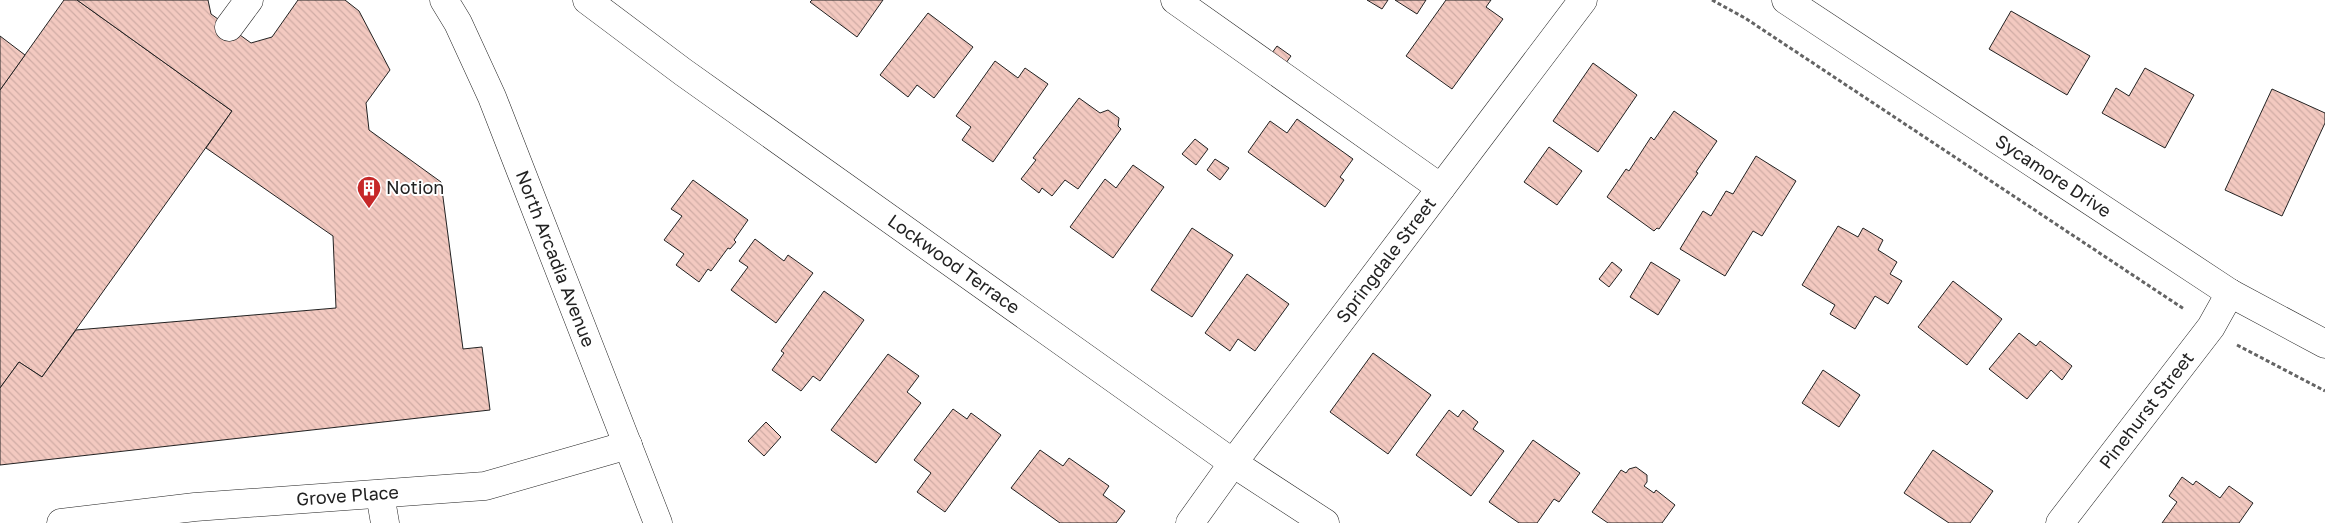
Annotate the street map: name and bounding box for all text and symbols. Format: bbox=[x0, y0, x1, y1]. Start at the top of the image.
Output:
street label: Sycamore Drive bbox=[1992, 129, 2116, 222]
street label: North Arcadia Avenue bbox=[512, 167, 600, 350]
building icon: Notion bbox=[356, 175, 382, 209]
place label: Notion bbox=[386, 176, 444, 198]
street label: Springdale Street bbox=[1331, 192, 1440, 327]
street label: Lockwood Terrace bbox=[884, 209, 1025, 318]
street label: Pinehurst Street bbox=[2094, 347, 2198, 473]
street label: Grove Place bbox=[296, 480, 400, 510]

